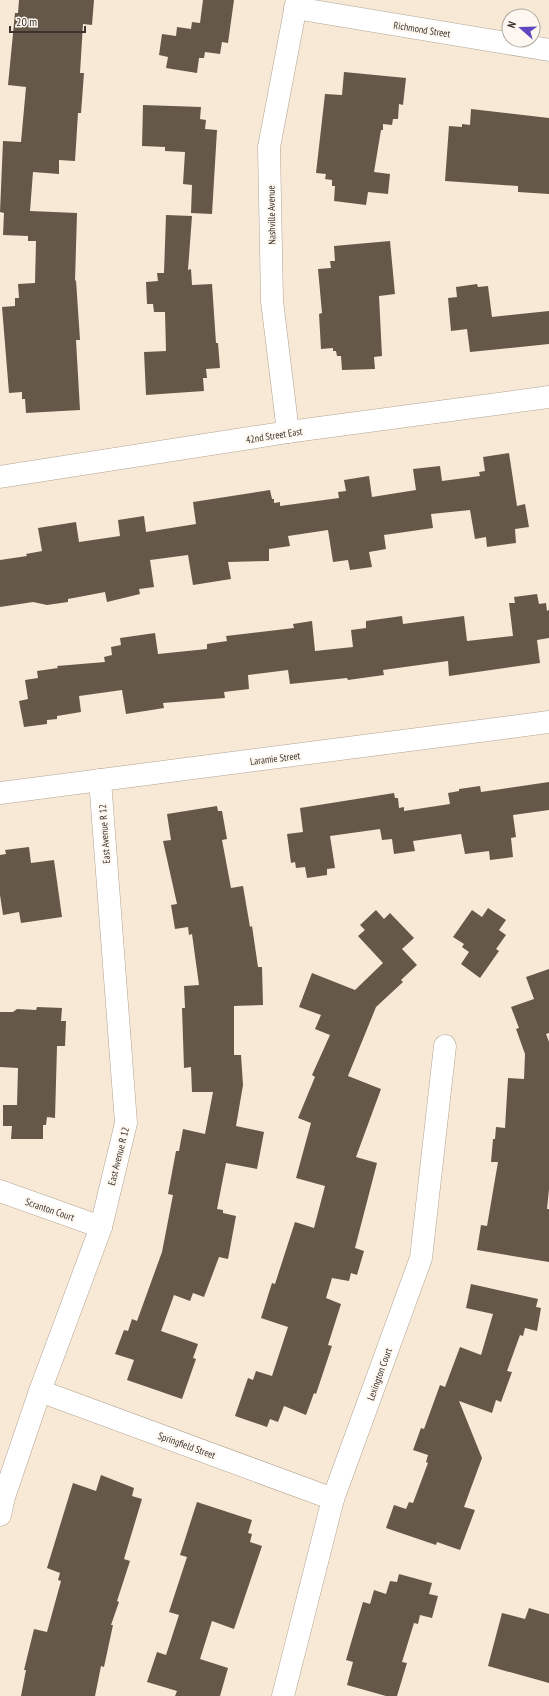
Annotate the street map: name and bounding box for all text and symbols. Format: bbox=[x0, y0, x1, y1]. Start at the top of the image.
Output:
scale bar bbox=[10, 8, 85, 34]
north arrow bbox=[501, 8, 541, 48]
text: 20 m bbox=[16, 14, 37, 29]
street label: Richmond Street bbox=[393, 19, 451, 40]
text: N bbox=[504, 19, 519, 30]
street label: Nashville Avenue bbox=[264, 185, 279, 245]
street label: 42nd Street East bbox=[245, 425, 304, 446]
street label: Laramie Street bbox=[249, 749, 301, 768]
street label: East Avenue R 12 bbox=[96, 804, 113, 864]
street label: East Avenue R 12 bbox=[105, 1126, 132, 1187]
street label: Scranton Court bbox=[24, 1195, 76, 1224]
street label: Lexington Court bbox=[364, 1346, 395, 1402]
street label: Springfield Street bbox=[156, 1429, 218, 1462]

